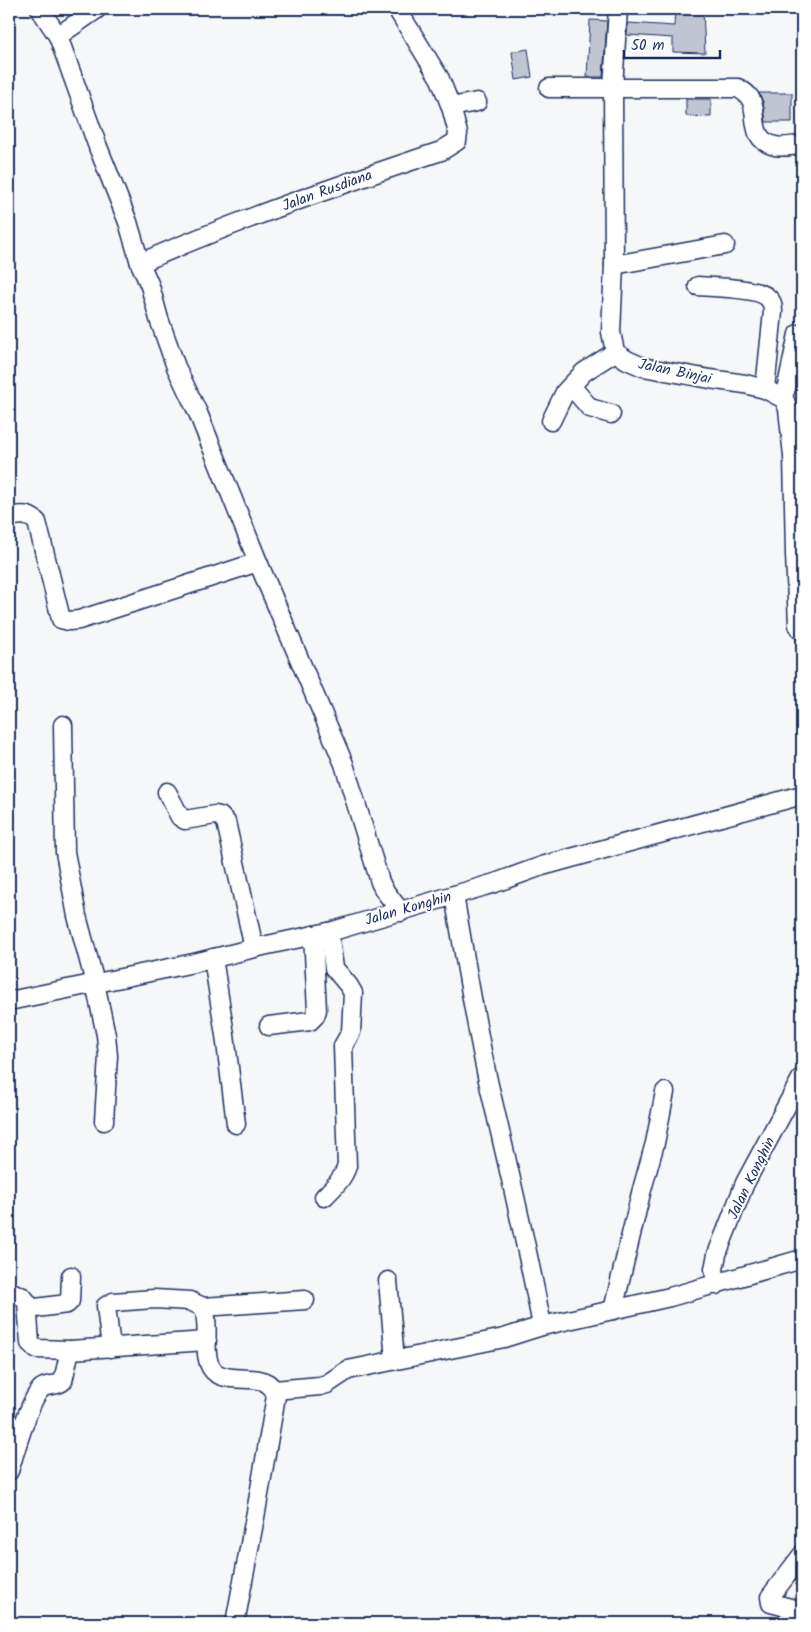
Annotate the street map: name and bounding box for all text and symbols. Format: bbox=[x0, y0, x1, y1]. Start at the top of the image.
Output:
scale bar bbox=[624, 28, 720, 60]
text: 50 m bbox=[631, 34, 665, 58]
street label: Jalan Rusdiana bbox=[279, 164, 376, 218]
street label: Jalan Binjai bbox=[636, 353, 715, 392]
street label: Jalan Konghin bbox=[362, 885, 454, 933]
street label: Jalan Konghin bbox=[722, 1133, 782, 1224]

